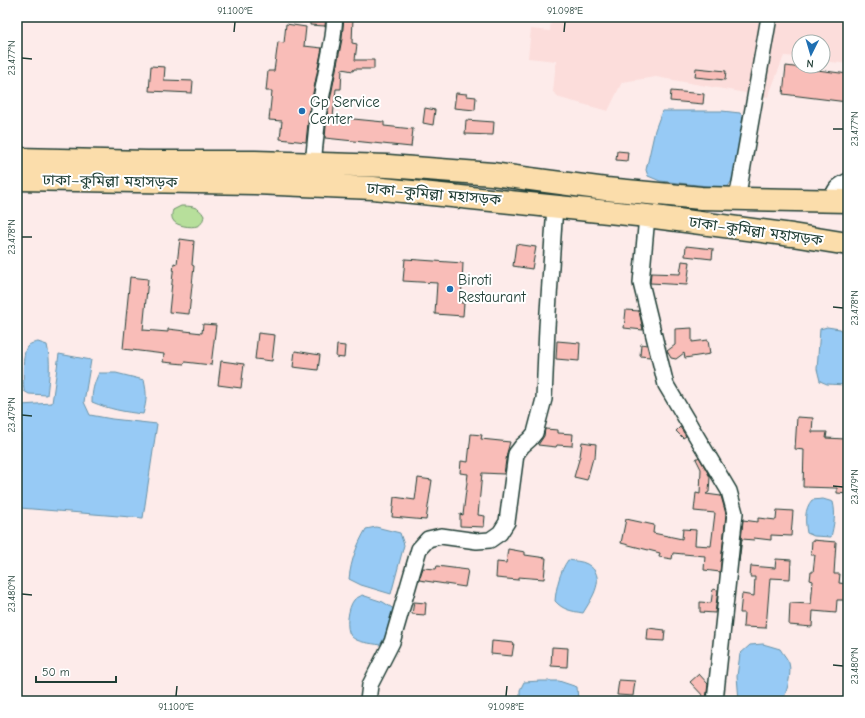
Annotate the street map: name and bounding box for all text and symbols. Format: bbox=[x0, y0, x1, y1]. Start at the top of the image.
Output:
text: 91.100°E bbox=[217, 5, 253, 17]
text: 91.098°E bbox=[547, 5, 583, 17]
north arrow bbox=[791, 34, 831, 74]
text: 23.477°N bbox=[6, 40, 18, 76]
text: N bbox=[806, 57, 814, 70]
place label: Gp Service Center bbox=[310, 93, 380, 128]
marker: Gp Service Center bbox=[297, 106, 307, 116]
text: 23.477°N bbox=[849, 111, 861, 147]
street label: ঢাকা–কুমিল্লা মহাসড়ক bbox=[41, 171, 178, 191]
street label: ঢাকা–কুমিল্লা মহাসড়ক bbox=[365, 179, 503, 209]
street label: ঢাকা–কুমিল্লা মহাসড়ক bbox=[687, 213, 825, 249]
text: 23.478°N bbox=[6, 219, 18, 255]
place label: Biroti Restaurant bbox=[458, 271, 526, 306]
marker: Biroti Restaurant bbox=[445, 284, 455, 294]
text: 23.478°N bbox=[849, 290, 861, 326]
text: 23.479°N bbox=[6, 397, 18, 433]
text: 23.479°N bbox=[849, 469, 861, 505]
text: 23.480°N bbox=[6, 576, 18, 612]
text: 23.480°N bbox=[849, 648, 861, 684]
scale bar bbox=[36, 658, 116, 684]
text: 50 m bbox=[42, 665, 70, 679]
text: 91.100°E bbox=[158, 701, 194, 713]
text: 91.098°E bbox=[488, 701, 524, 713]

